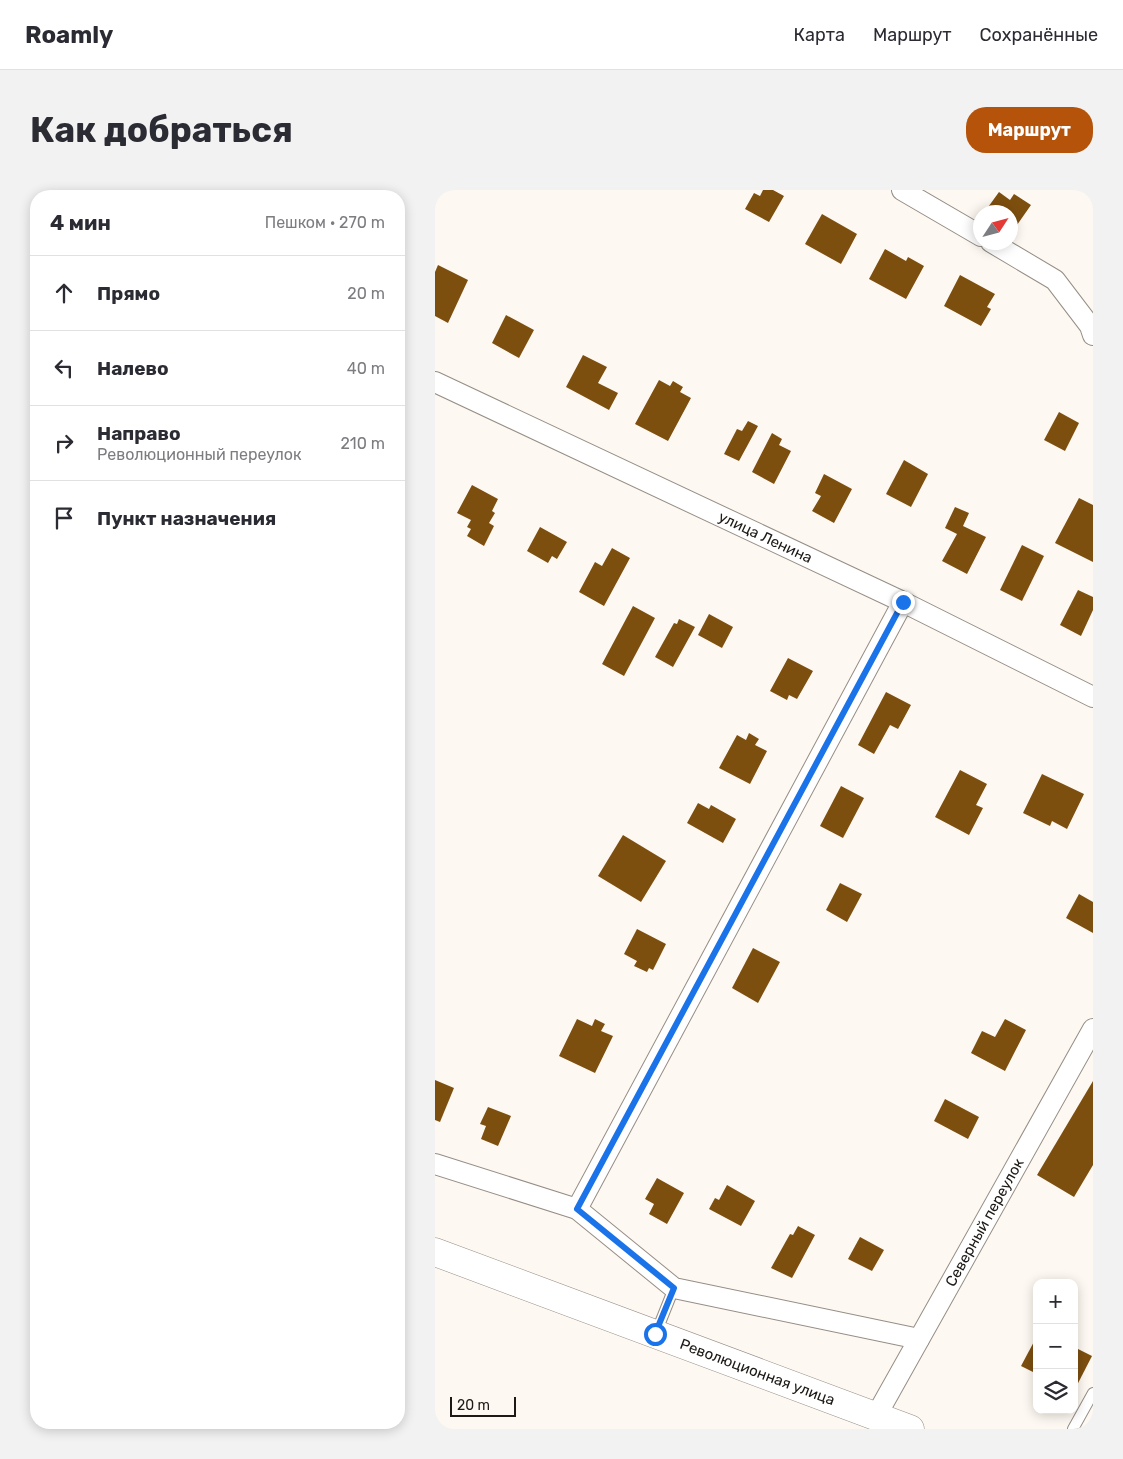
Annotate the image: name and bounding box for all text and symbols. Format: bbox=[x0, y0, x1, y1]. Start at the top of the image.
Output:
text: Roamly bbox=[25, 21, 113, 49]
text: Карта bbox=[794, 24, 845, 46]
text: Маршрут bbox=[873, 24, 952, 46]
text: Сохранённые bbox=[980, 24, 1098, 46]
button: Маршрут bbox=[966, 107, 1093, 153]
text: Как добраться bbox=[30, 109, 293, 151]
north arrow bbox=[973, 205, 1018, 250]
text: 4 мин bbox=[50, 210, 111, 235]
text: Пешком · 270 m bbox=[265, 213, 385, 232]
icon: ahead bbox=[50, 279, 78, 307]
text: Прямо bbox=[97, 282, 160, 305]
text: 20 m bbox=[347, 284, 385, 303]
icon: left bbox=[50, 354, 78, 382]
text: Налево bbox=[97, 357, 169, 380]
text: 40 m bbox=[347, 359, 385, 378]
text: Направо bbox=[97, 422, 181, 445]
icon: right bbox=[50, 429, 78, 457]
text: 210 m bbox=[340, 434, 385, 453]
text: Революционный переулок bbox=[97, 445, 301, 464]
icon: arrive bbox=[50, 504, 78, 532]
text: Пункт назначения bbox=[97, 507, 276, 530]
street label: улица Ленина bbox=[716, 508, 815, 567]
route end bbox=[892, 591, 915, 614]
street label: Северный переулок bbox=[941, 1155, 1028, 1290]
map controls bbox=[1033, 1279, 1078, 1414]
button: + bbox=[1033, 1279, 1078, 1324]
route start bbox=[644, 1323, 667, 1346]
button: − bbox=[1033, 1324, 1078, 1369]
street label: Революционная улица bbox=[677, 1335, 837, 1409]
button: layers bbox=[1033, 1369, 1078, 1414]
scale bar bbox=[450, 1394, 516, 1417]
text: 20 m bbox=[457, 1397, 490, 1414]

